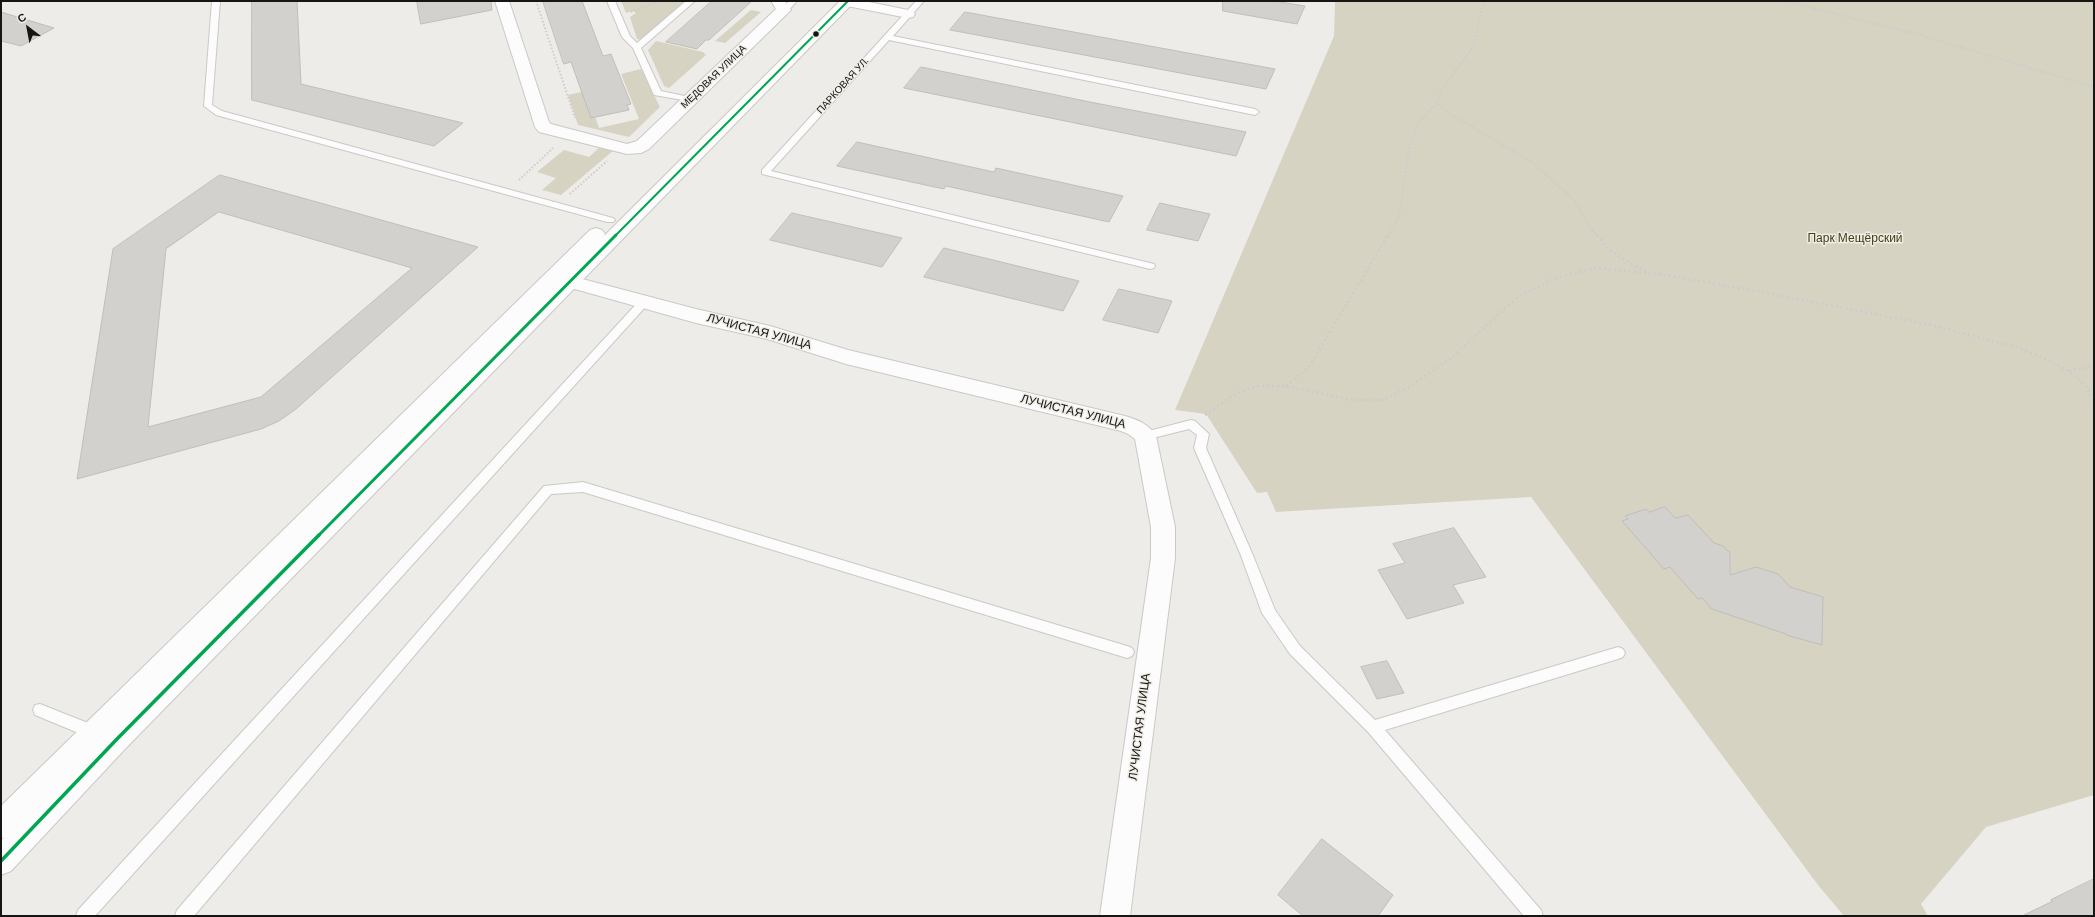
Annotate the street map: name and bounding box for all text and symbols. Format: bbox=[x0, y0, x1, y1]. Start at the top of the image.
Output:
north arrow bbox=[8, 8, 48, 48]
text: С bbox=[15, 10, 29, 26]
unlabelled marker bbox=[811, 29, 821, 39]
street label: МЕДОВАЯ УЛИЦА bbox=[679, 43, 749, 111]
street label: ПАРКОВАЯ УЛ. bbox=[815, 55, 871, 117]
park label: Парк Мещёрский bbox=[1807, 232, 1903, 246]
street label: ЛУЧИСТАЯ УЛИЦА bbox=[705, 311, 813, 353]
street label: ЛУЧИСТАЯ УЛИЦА bbox=[1019, 392, 1127, 432]
street label: ЛУЧИСТАЯ УЛИЦА bbox=[1126, 673, 1154, 781]

